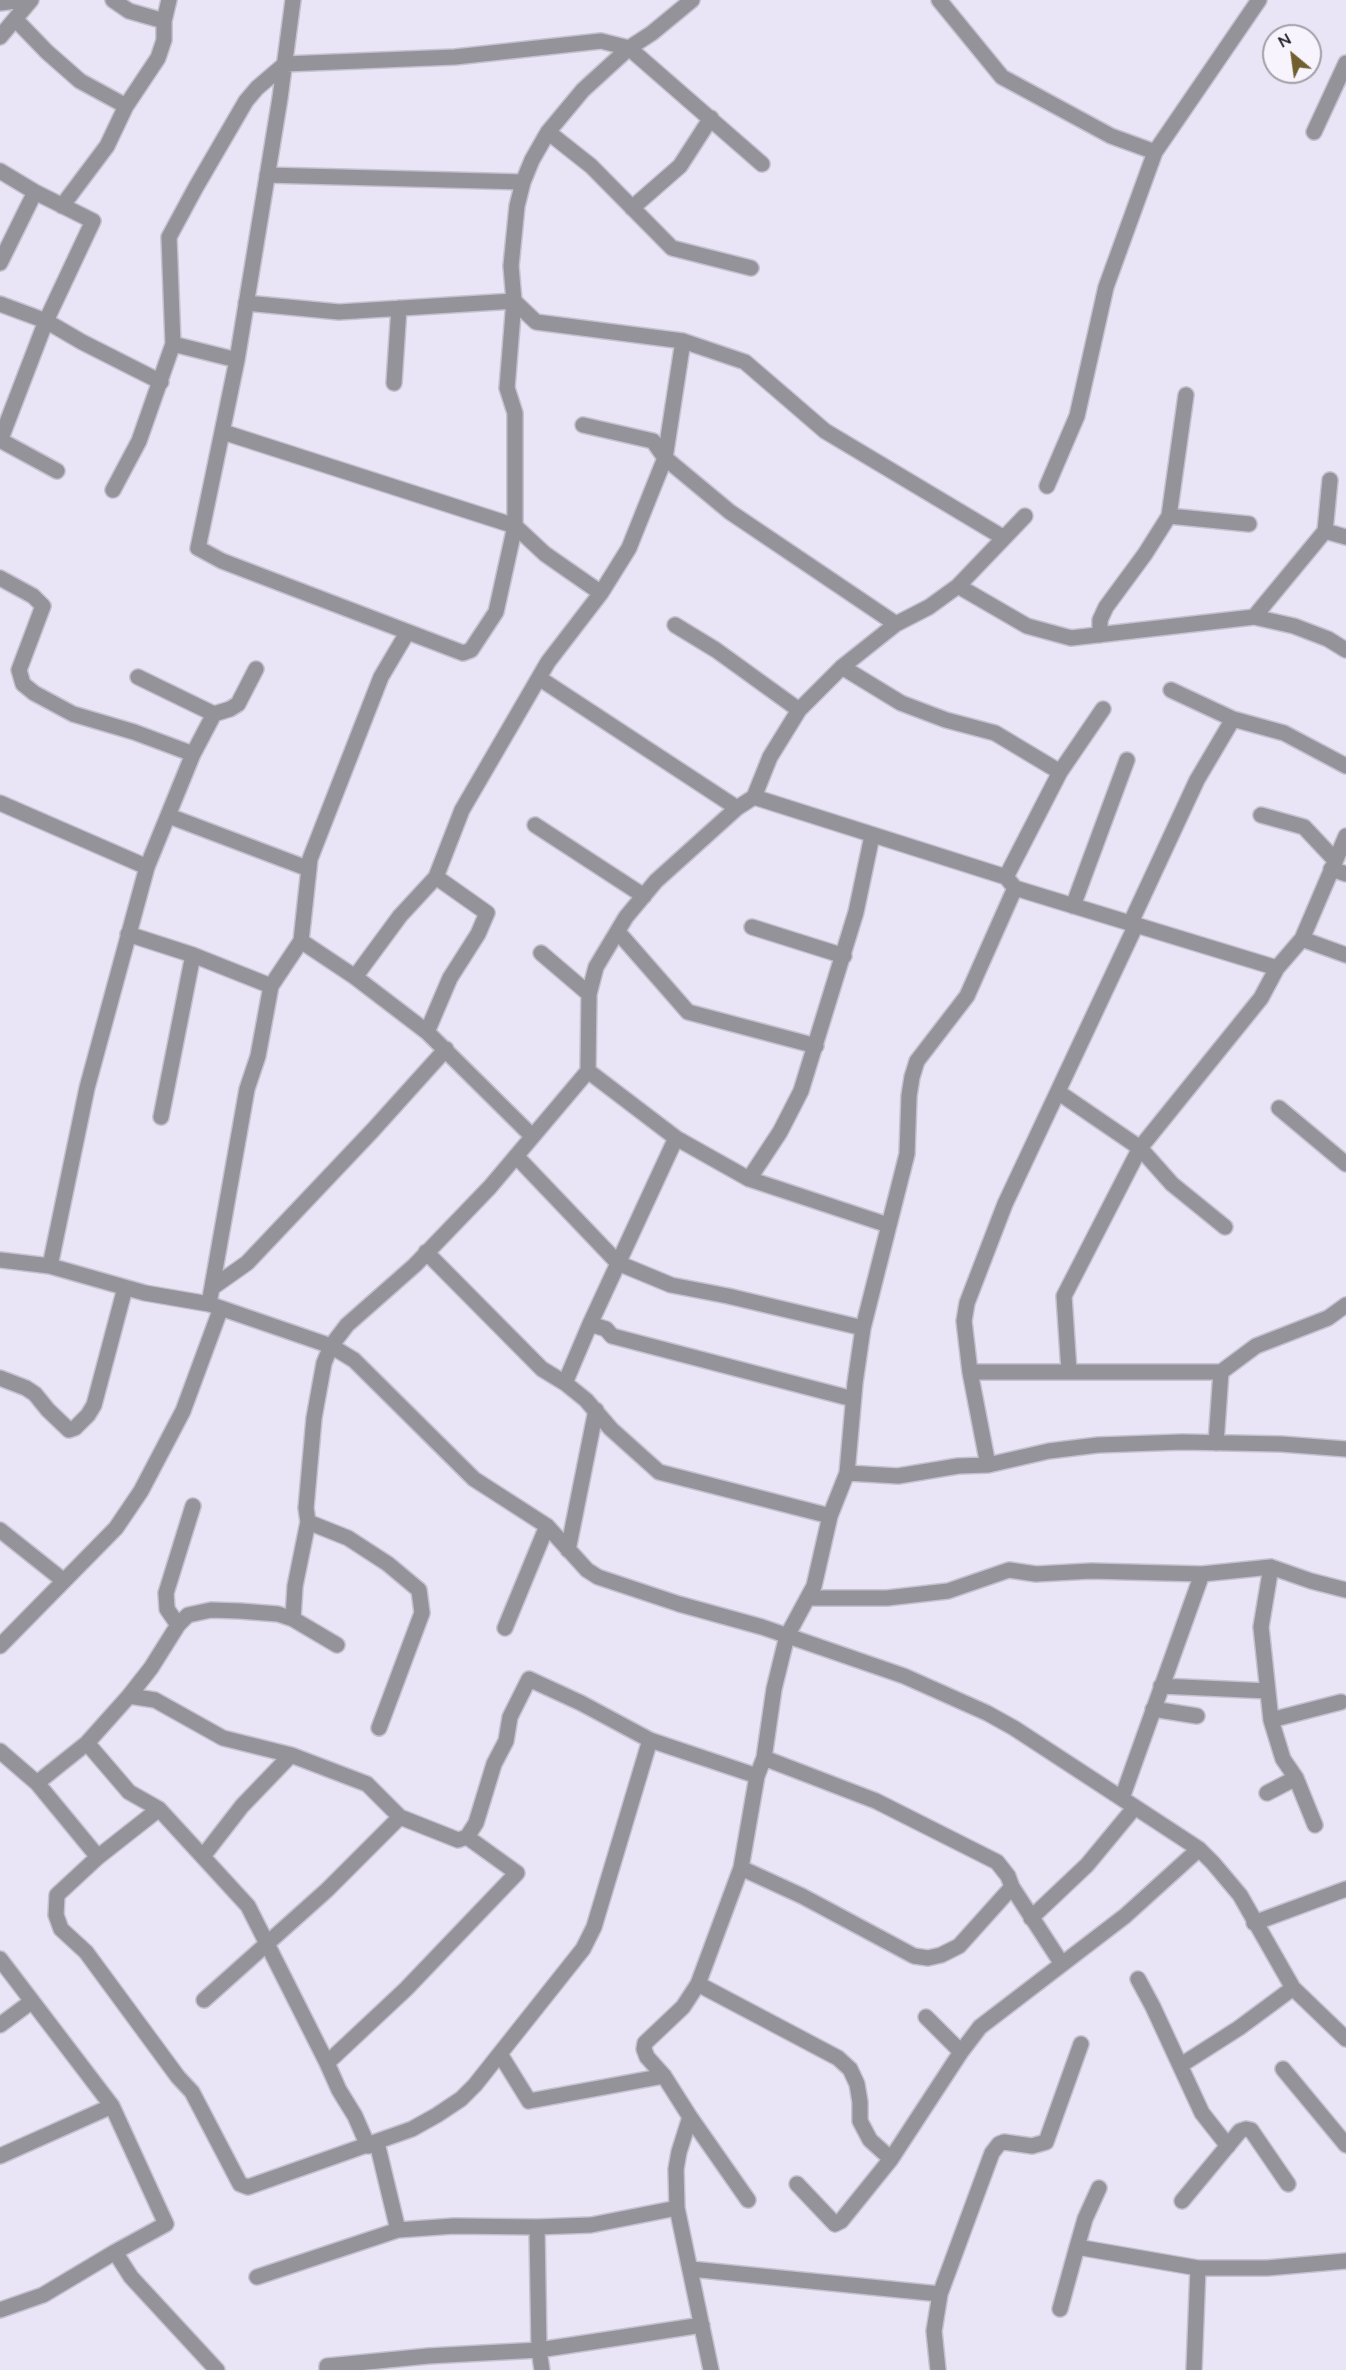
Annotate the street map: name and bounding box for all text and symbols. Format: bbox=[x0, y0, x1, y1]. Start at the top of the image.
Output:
north arrow bbox=[1262, 24, 1322, 84]
text: N bbox=[1274, 28, 1294, 52]

